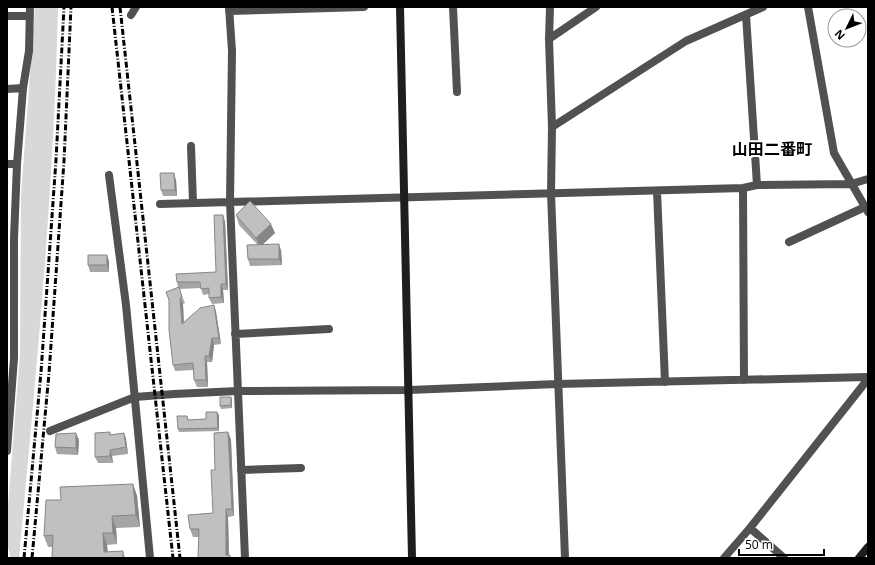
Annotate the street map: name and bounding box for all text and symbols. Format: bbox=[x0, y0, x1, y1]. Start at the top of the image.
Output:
north arrow bbox=[827, 8, 867, 48]
text: N bbox=[831, 27, 848, 44]
district label: 山田二番町 bbox=[732, 138, 812, 160]
scale bar bbox=[739, 531, 824, 557]
text: 50 m bbox=[745, 536, 773, 553]

